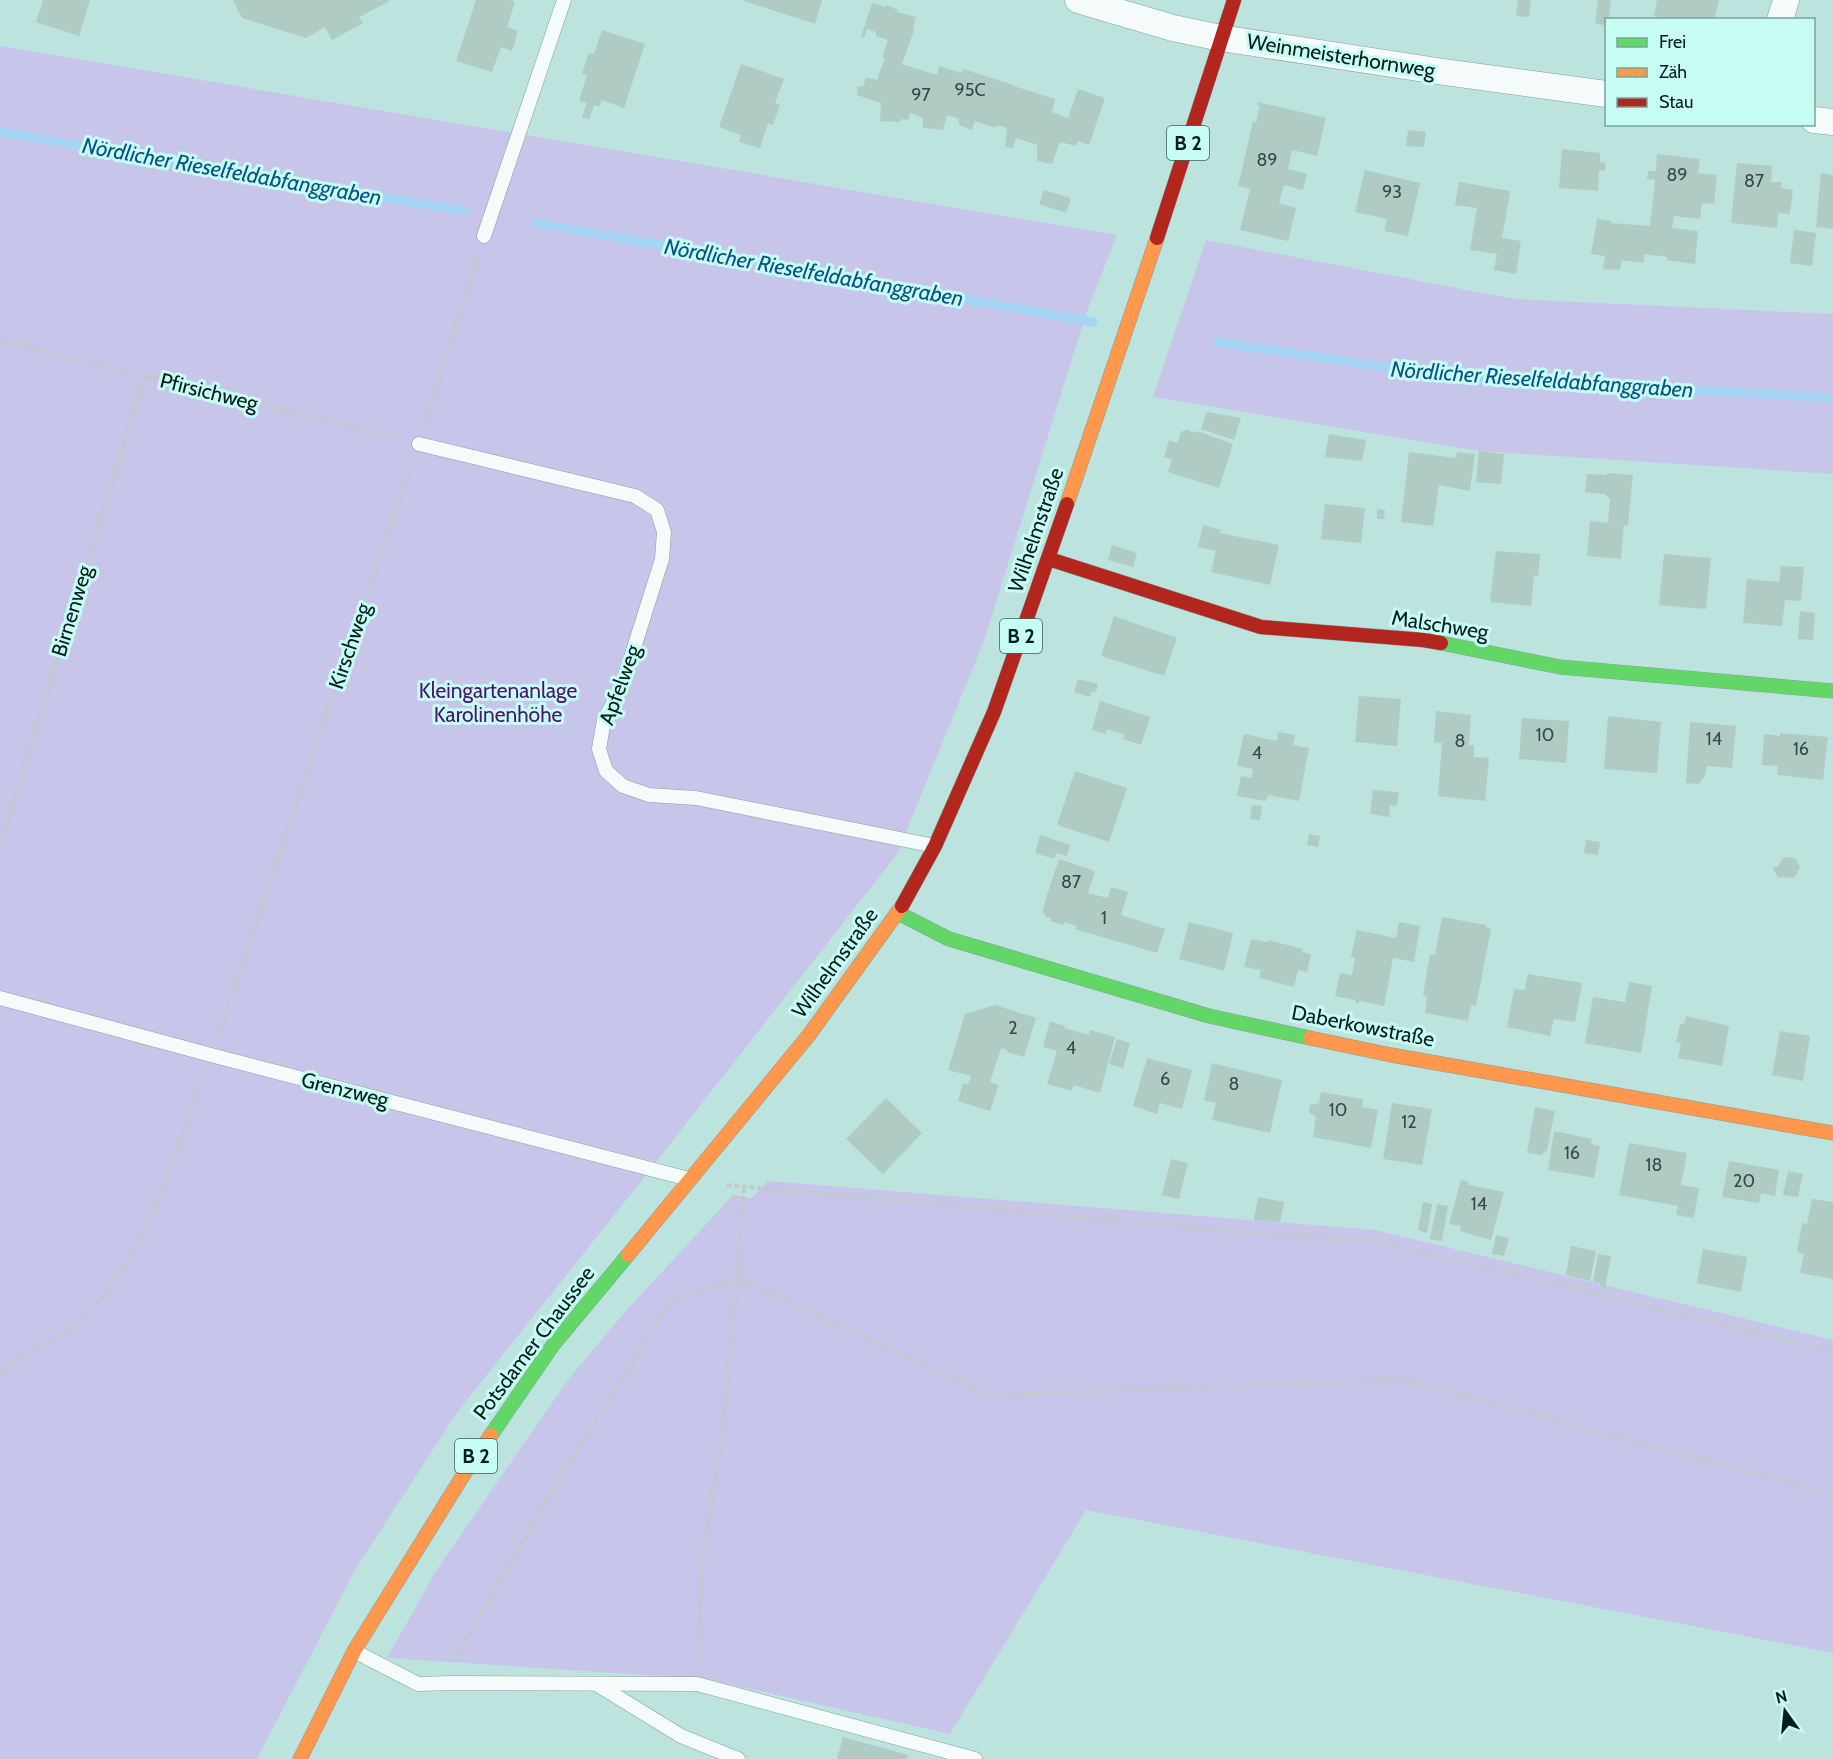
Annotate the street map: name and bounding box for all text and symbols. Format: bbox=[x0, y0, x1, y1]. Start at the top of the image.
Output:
legend bbox=[1605, 18, 1815, 126]
street label: Weinmeisterhornweg bbox=[1245, 28, 1437, 83]
text: Frei bbox=[1659, 31, 1686, 53]
text: Zäh bbox=[1659, 61, 1687, 83]
house number: 95C bbox=[954, 79, 986, 101]
house number: 97 bbox=[911, 84, 931, 106]
text: Stau bbox=[1659, 91, 1693, 113]
road number: B 2 bbox=[1167, 126, 1209, 160]
water label: Nördlicher Rieselfeldabfanggraben bbox=[80, 132, 384, 211]
house number: 89 bbox=[1256, 149, 1278, 171]
house number: 89 bbox=[1666, 164, 1688, 186]
house number: 87 bbox=[1744, 170, 1764, 192]
house number: 93 bbox=[1382, 181, 1402, 203]
water label: Nördlicher Rieselfeldabfanggraben bbox=[662, 233, 966, 312]
water label: Nördlicher Rieselfeldabfanggraben bbox=[1390, 355, 1694, 404]
street label: Pfirsichweg bbox=[157, 367, 261, 416]
street label: Wilhelmstraße bbox=[1003, 464, 1069, 595]
street label: Birnenweg bbox=[46, 562, 97, 659]
street label: Kirschweg bbox=[323, 599, 376, 692]
street label: Malschweg bbox=[1390, 605, 1491, 645]
road number: B 2 bbox=[1000, 619, 1042, 653]
street label: Apfelweg bbox=[594, 641, 646, 728]
park label: Kleingartenanlage Karolinenhöhe bbox=[419, 678, 577, 727]
house number: 10 bbox=[1536, 724, 1554, 746]
house number: 14 bbox=[1706, 728, 1722, 750]
house number: 8 bbox=[1455, 730, 1465, 752]
house number: 16 bbox=[1793, 738, 1809, 760]
house number: 4 bbox=[1252, 742, 1262, 764]
house number: 87 bbox=[1061, 871, 1081, 893]
street label: Wilhelmstraße bbox=[786, 903, 883, 1023]
house number: 1 bbox=[1101, 907, 1107, 929]
street label: Daberkowstraße bbox=[1290, 999, 1437, 1052]
house number: 2 bbox=[1008, 1017, 1018, 1039]
house number: 4 bbox=[1066, 1037, 1076, 1059]
street label: Grenzweg bbox=[299, 1067, 392, 1113]
house number: 6 bbox=[1160, 1068, 1170, 1090]
house number: 8 bbox=[1229, 1073, 1239, 1095]
house number: 10 bbox=[1329, 1099, 1347, 1121]
house number: 12 bbox=[1401, 1111, 1417, 1133]
house number: 16 bbox=[1564, 1142, 1580, 1164]
house number: 18 bbox=[1646, 1154, 1662, 1176]
house number: 20 bbox=[1733, 1170, 1755, 1192]
house number: 14 bbox=[1471, 1193, 1487, 1215]
street label: Potsdamer Chaussee bbox=[468, 1261, 600, 1424]
road number: B 2 bbox=[455, 1439, 497, 1473]
north arrow bbox=[1755, 1681, 1815, 1741]
text: N bbox=[1773, 1686, 1789, 1708]

